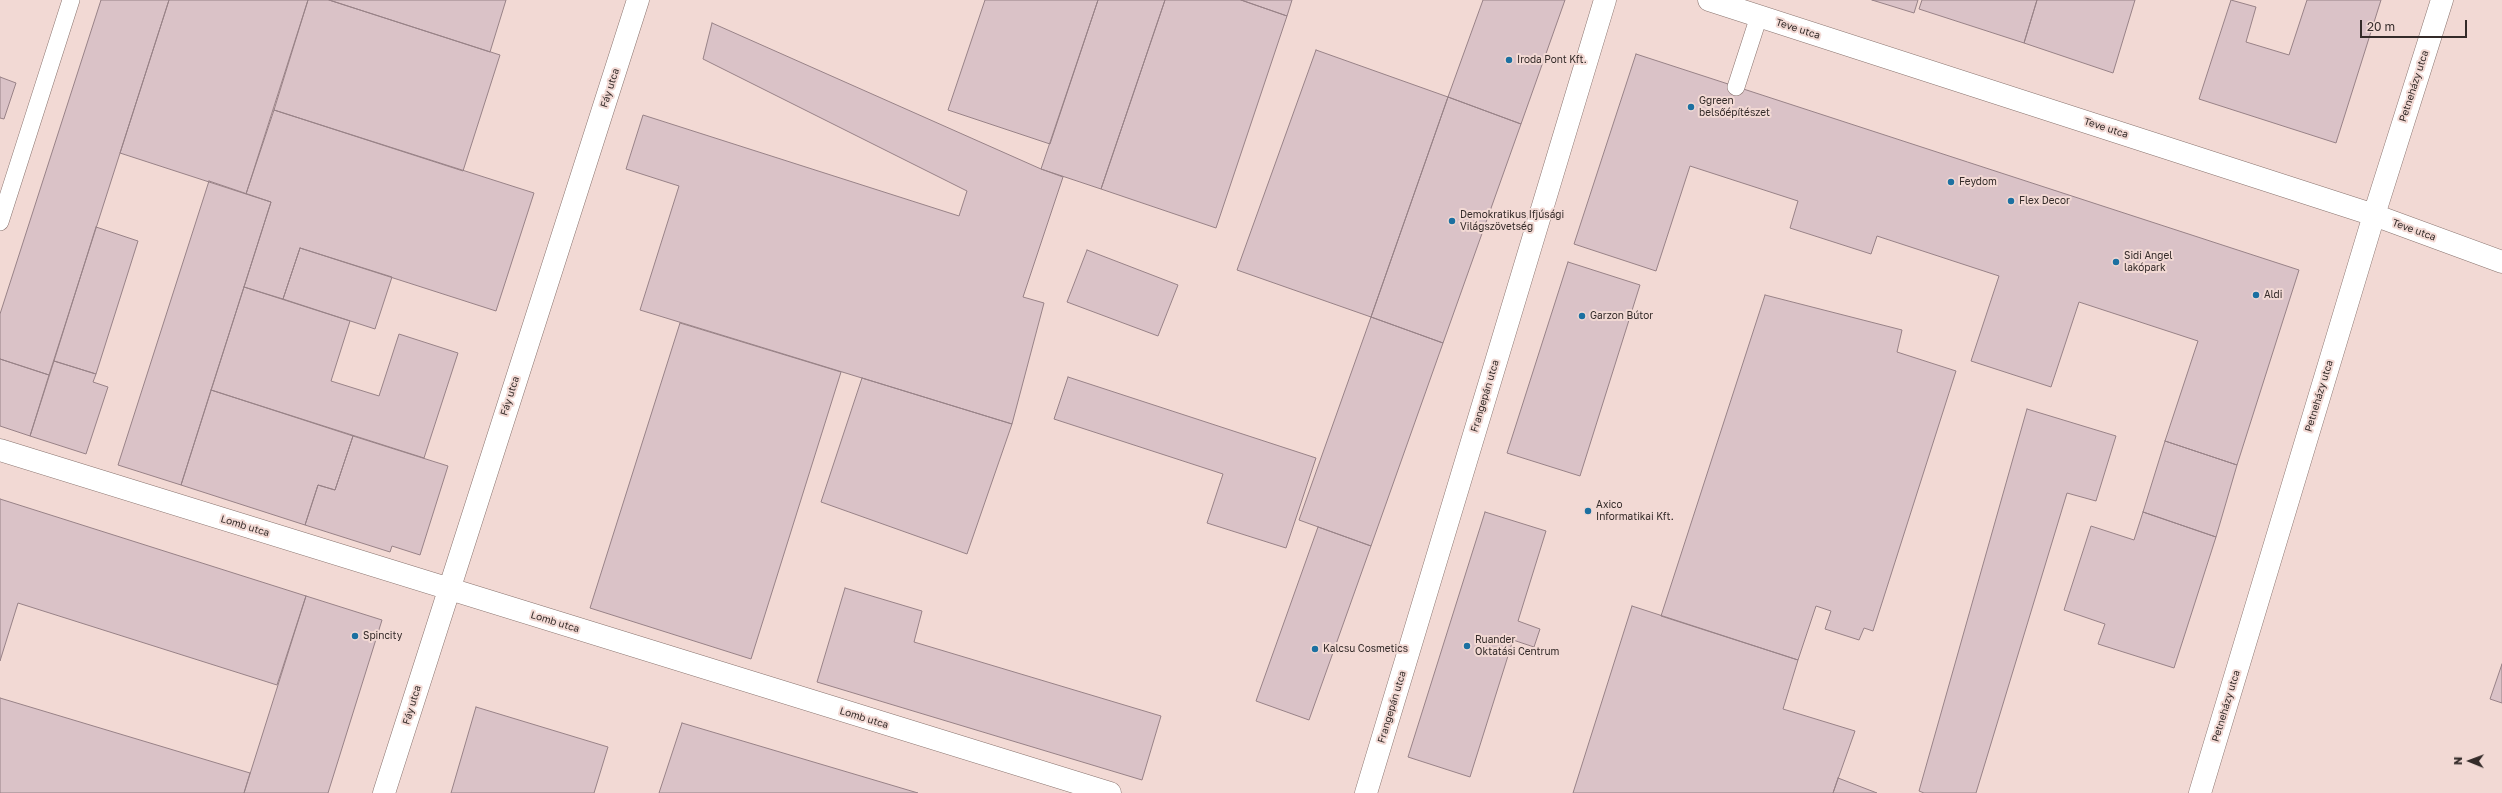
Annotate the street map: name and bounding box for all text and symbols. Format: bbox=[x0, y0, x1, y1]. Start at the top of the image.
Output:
scale bar bbox=[2362, 12, 2469, 38]
street label: Teve utca bbox=[1774, 16, 1822, 42]
text: 20 m bbox=[2367, 19, 2395, 34]
street label: Petneházy utca bbox=[2397, 49, 2431, 123]
place label: Iroda Pont Kft. bbox=[1517, 54, 1587, 66]
marker: Iroda Pont Kft. bbox=[1504, 55, 1514, 65]
street label: Fáy utca bbox=[598, 67, 622, 109]
place label: Ggreen belsőépítészet bbox=[1699, 95, 1770, 118]
marker: Ggreen belsőépítészet bbox=[1686, 102, 1696, 112]
street label: Teve utca bbox=[2082, 115, 2130, 141]
place label: Feydom bbox=[1959, 176, 1997, 188]
marker: Feydom bbox=[1946, 177, 1956, 187]
place label: Flex Decor bbox=[2019, 195, 2070, 207]
marker: Flex Decor bbox=[2006, 196, 2016, 206]
place label: Demokratikus Ifjúsági Világszövetség bbox=[1460, 209, 1564, 232]
marker: Demokratikus Ifjúsági Világszövetség bbox=[1447, 216, 1457, 226]
street label: Teve utca bbox=[2390, 217, 2438, 243]
place label: Sidi Angel lakópark bbox=[2124, 250, 2172, 274]
marker: Sidi Angel lakópark bbox=[2111, 257, 2121, 267]
place label: Aldi bbox=[2264, 289, 2282, 301]
marker: Aldi bbox=[2251, 290, 2261, 300]
place label: Garzon Bútor bbox=[1590, 310, 1653, 322]
marker: Garzon Bútor bbox=[1577, 311, 1587, 321]
street label: Frangepán utca bbox=[1468, 358, 1502, 434]
street label: Petneházy utca bbox=[2302, 359, 2336, 433]
street label: Fáy utca bbox=[498, 375, 522, 417]
place label: Axico Informatikai Kft. bbox=[1596, 499, 1674, 522]
marker: Axico Informatikai Kft. bbox=[1583, 506, 1593, 516]
street label: Lomb utca bbox=[219, 513, 271, 539]
street label: Lomb utca bbox=[529, 609, 581, 635]
place label: Spincity bbox=[363, 630, 402, 642]
marker: Spincity bbox=[350, 631, 360, 641]
place label: Ruander Oktatási Centrum bbox=[1475, 634, 1559, 658]
marker: Ruander Oktatási Centrum bbox=[1462, 641, 1472, 651]
place label: Kalcsu Cosmetics bbox=[1323, 643, 1408, 655]
marker: Kalcsu Cosmetics bbox=[1310, 644, 1320, 654]
street label: Frangepán utca bbox=[1375, 669, 1409, 745]
street label: Petneházy utca bbox=[2209, 669, 2243, 743]
street label: Fáy utca bbox=[400, 684, 424, 726]
street label: Lomb utca bbox=[838, 705, 890, 731]
north arrow bbox=[2450, 741, 2490, 781]
text: N bbox=[2451, 756, 2464, 765]

